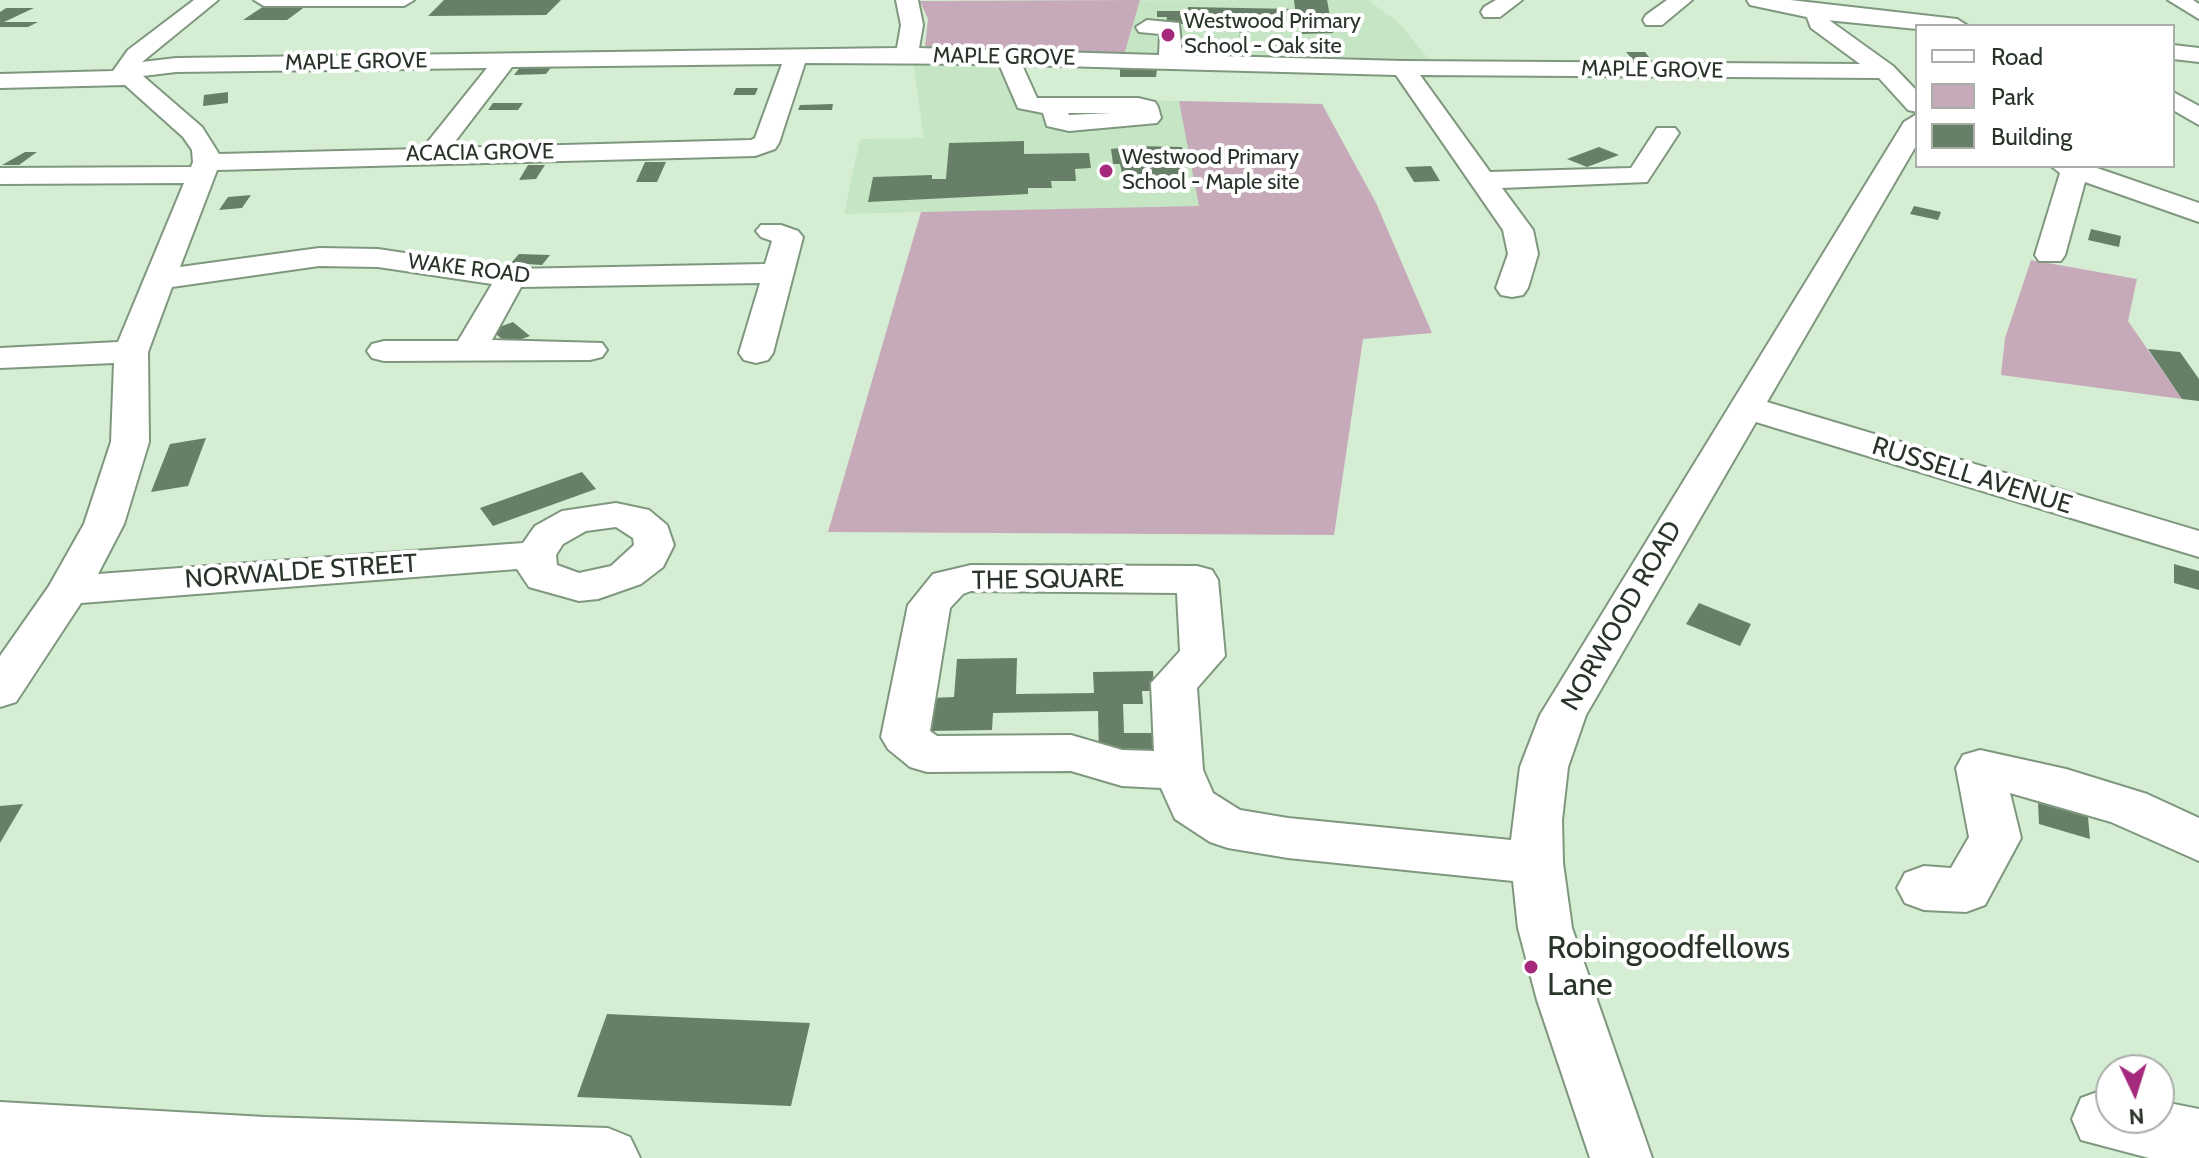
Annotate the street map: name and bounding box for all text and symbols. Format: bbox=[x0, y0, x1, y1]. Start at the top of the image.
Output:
place label: Westwood Primary School - Oak site bbox=[1184, 9, 1361, 60]
legend bbox=[1915, 24, 2175, 168]
marker: Westwood Primary School - Oak site bbox=[1159, 26, 1177, 44]
text: Road bbox=[1991, 42, 2043, 71]
street label: MAPLE GROVE bbox=[933, 43, 1075, 71]
street label: MAPLE GROVE bbox=[285, 48, 427, 76]
street label: MAPLE GROVE bbox=[1581, 56, 1723, 84]
text: Park bbox=[1991, 82, 2034, 111]
text: Building bbox=[1991, 122, 2072, 151]
street label: ACACIA GROVE bbox=[406, 139, 554, 167]
place label: Westwood Primary School - Maple site bbox=[1122, 145, 1300, 196]
marker: Westwood Primary School - Maple site bbox=[1097, 162, 1115, 180]
street label: WAKE ROAD bbox=[407, 248, 531, 290]
street label: RUSSELL AVENUE bbox=[1868, 431, 2076, 521]
street label: NORWOOD ROAD bbox=[1555, 516, 1689, 716]
street label: NORWALDE STREET bbox=[184, 548, 418, 596]
street label: THE SQUARE bbox=[972, 563, 1124, 597]
place label: Robingoodfellows Lane bbox=[1547, 930, 1790, 1005]
marker: Robingoodfellows Lane bbox=[1522, 958, 1540, 976]
north arrow bbox=[2095, 1054, 2175, 1134]
text: N bbox=[2128, 1102, 2145, 1130]

